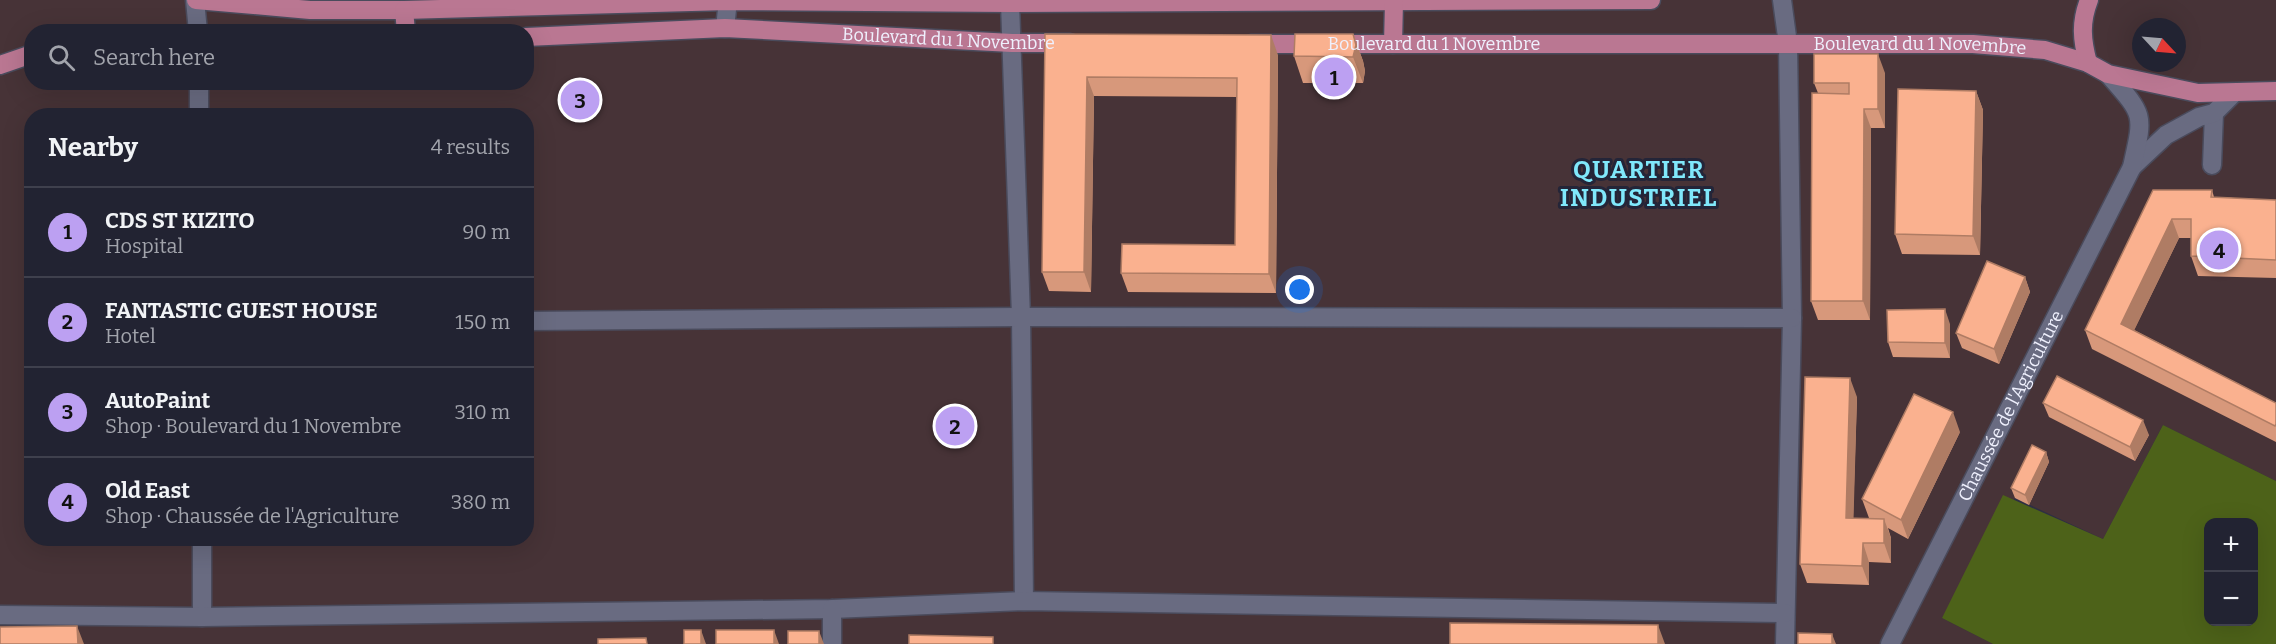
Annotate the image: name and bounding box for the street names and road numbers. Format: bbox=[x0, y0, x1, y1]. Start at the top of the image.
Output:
street label: Boulevard du 1 Novembre bbox=[842, 23, 1055, 54]
street label: Boulevard du 1 Novembre bbox=[1328, 33, 1540, 55]
street label: Boulevard du 1 Novembre bbox=[1814, 33, 2027, 59]
street label: Chaussée de l'Agriculture bbox=[1953, 307, 2068, 505]

